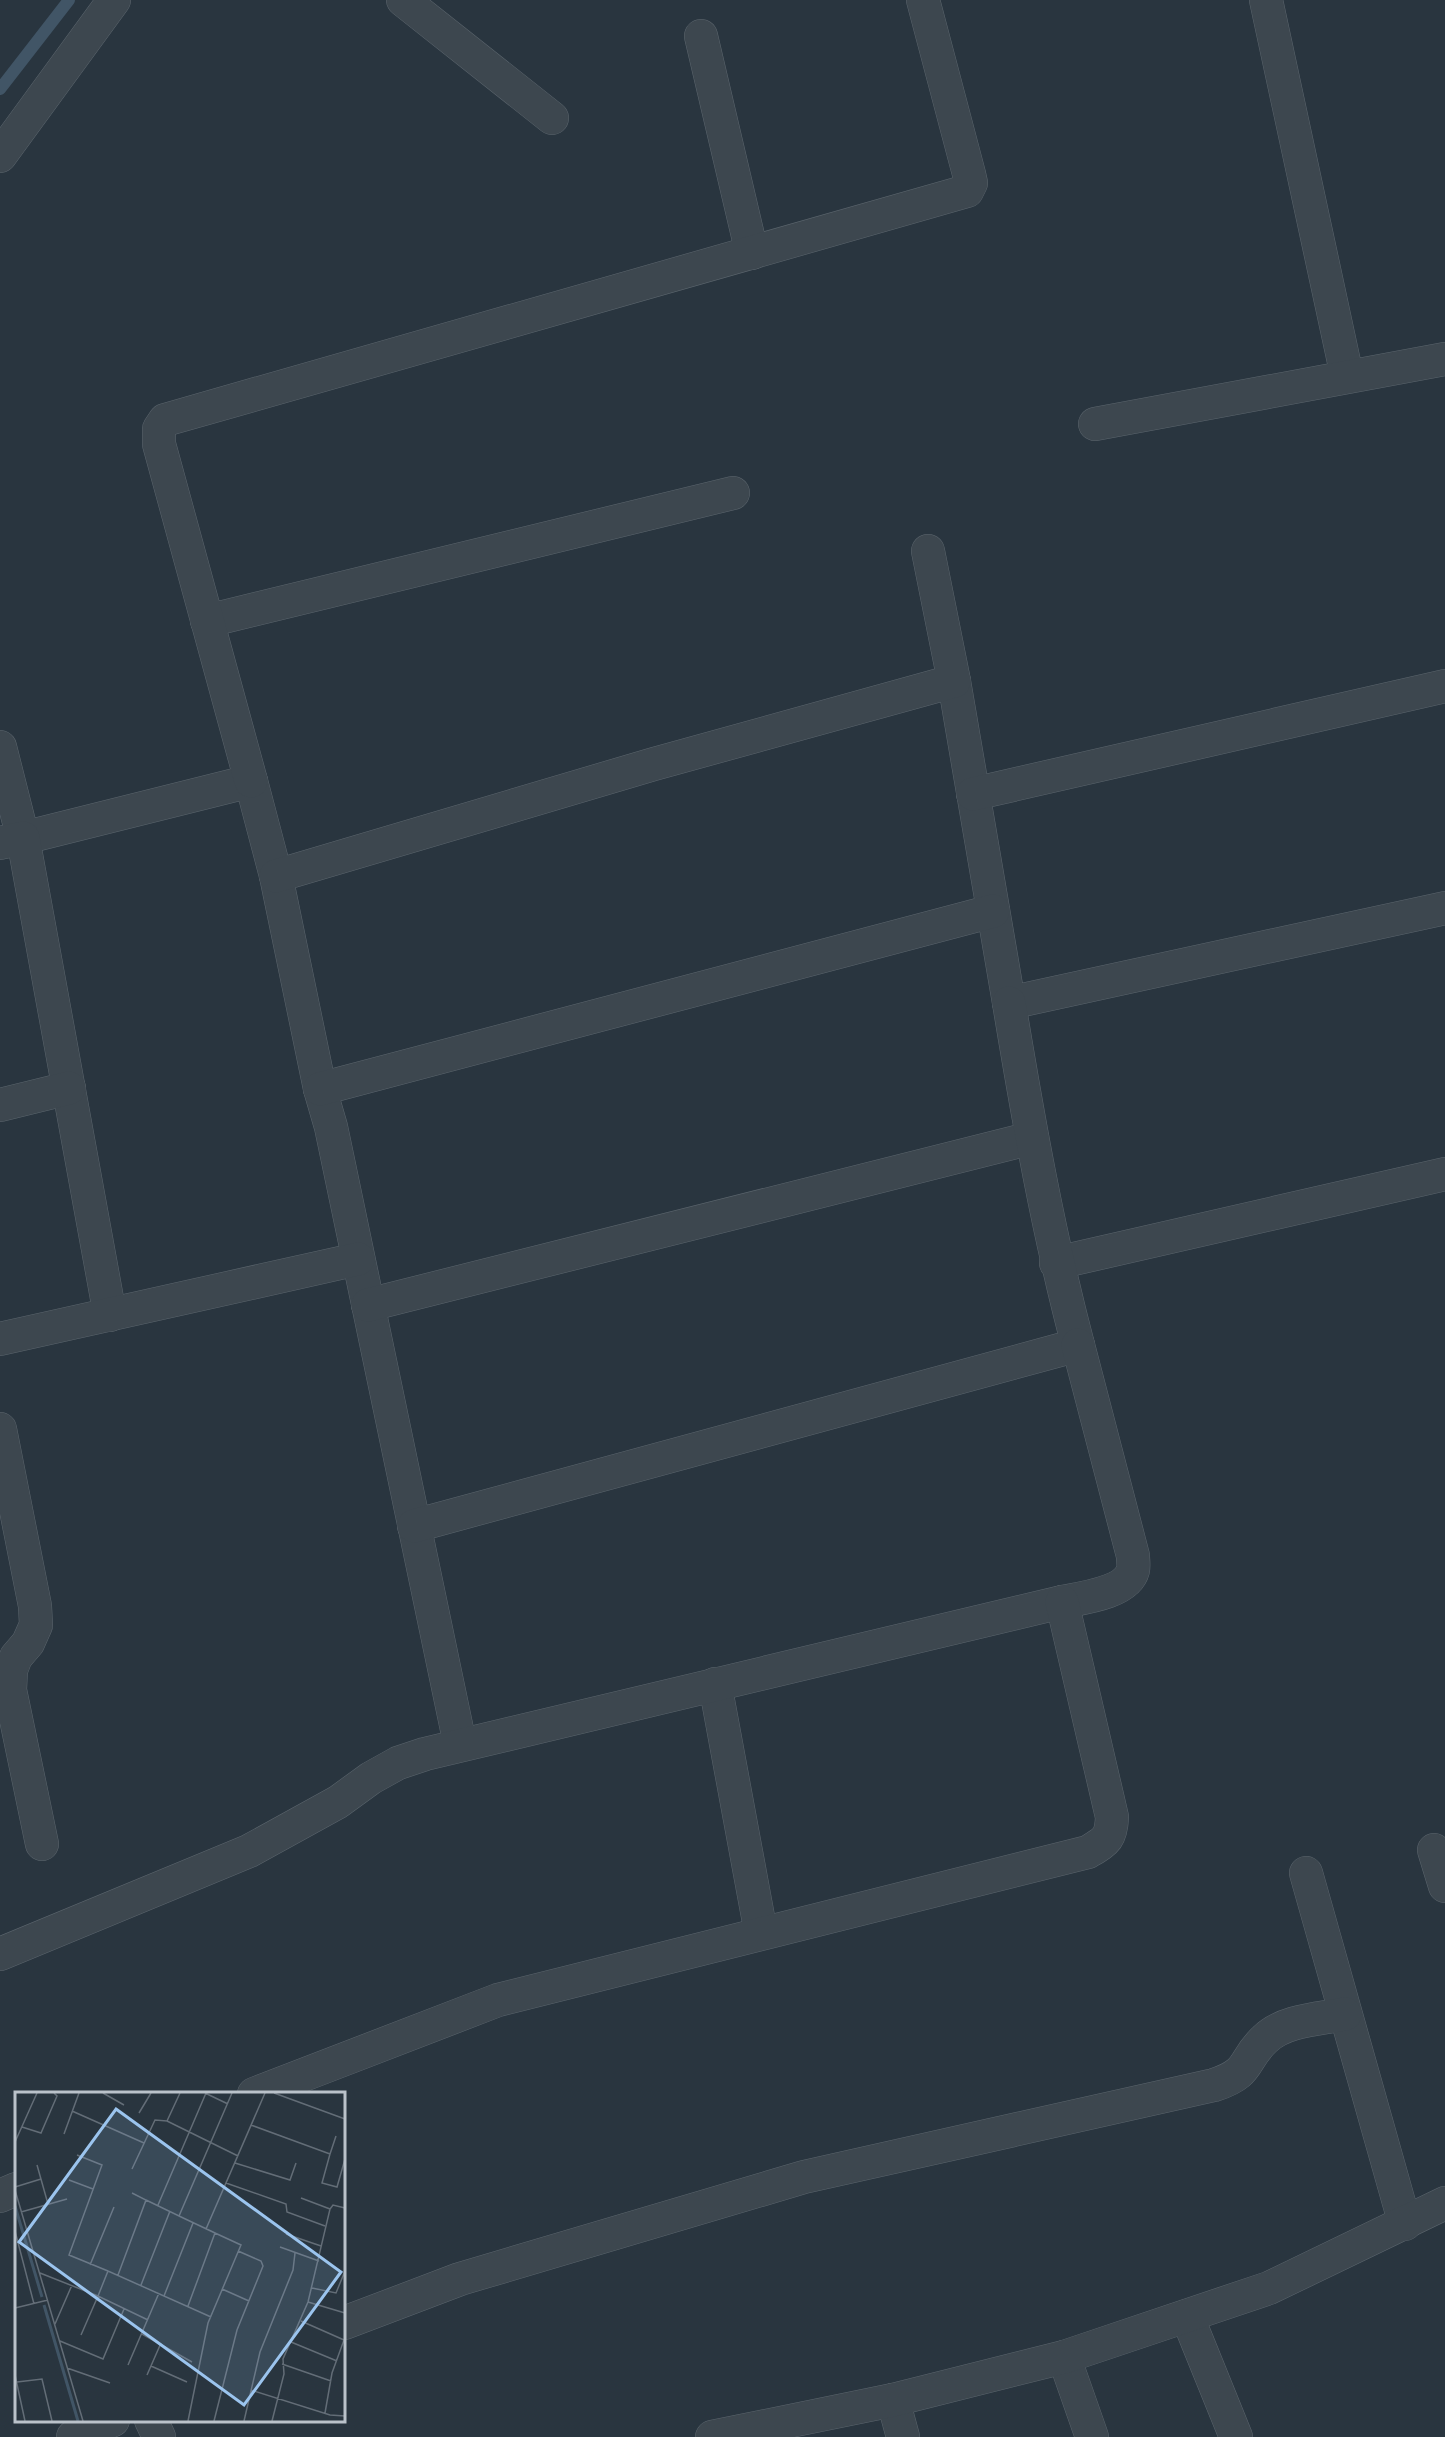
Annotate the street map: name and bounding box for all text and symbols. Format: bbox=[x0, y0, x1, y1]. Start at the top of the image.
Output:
inset map bbox=[15, 2092, 345, 2422]

